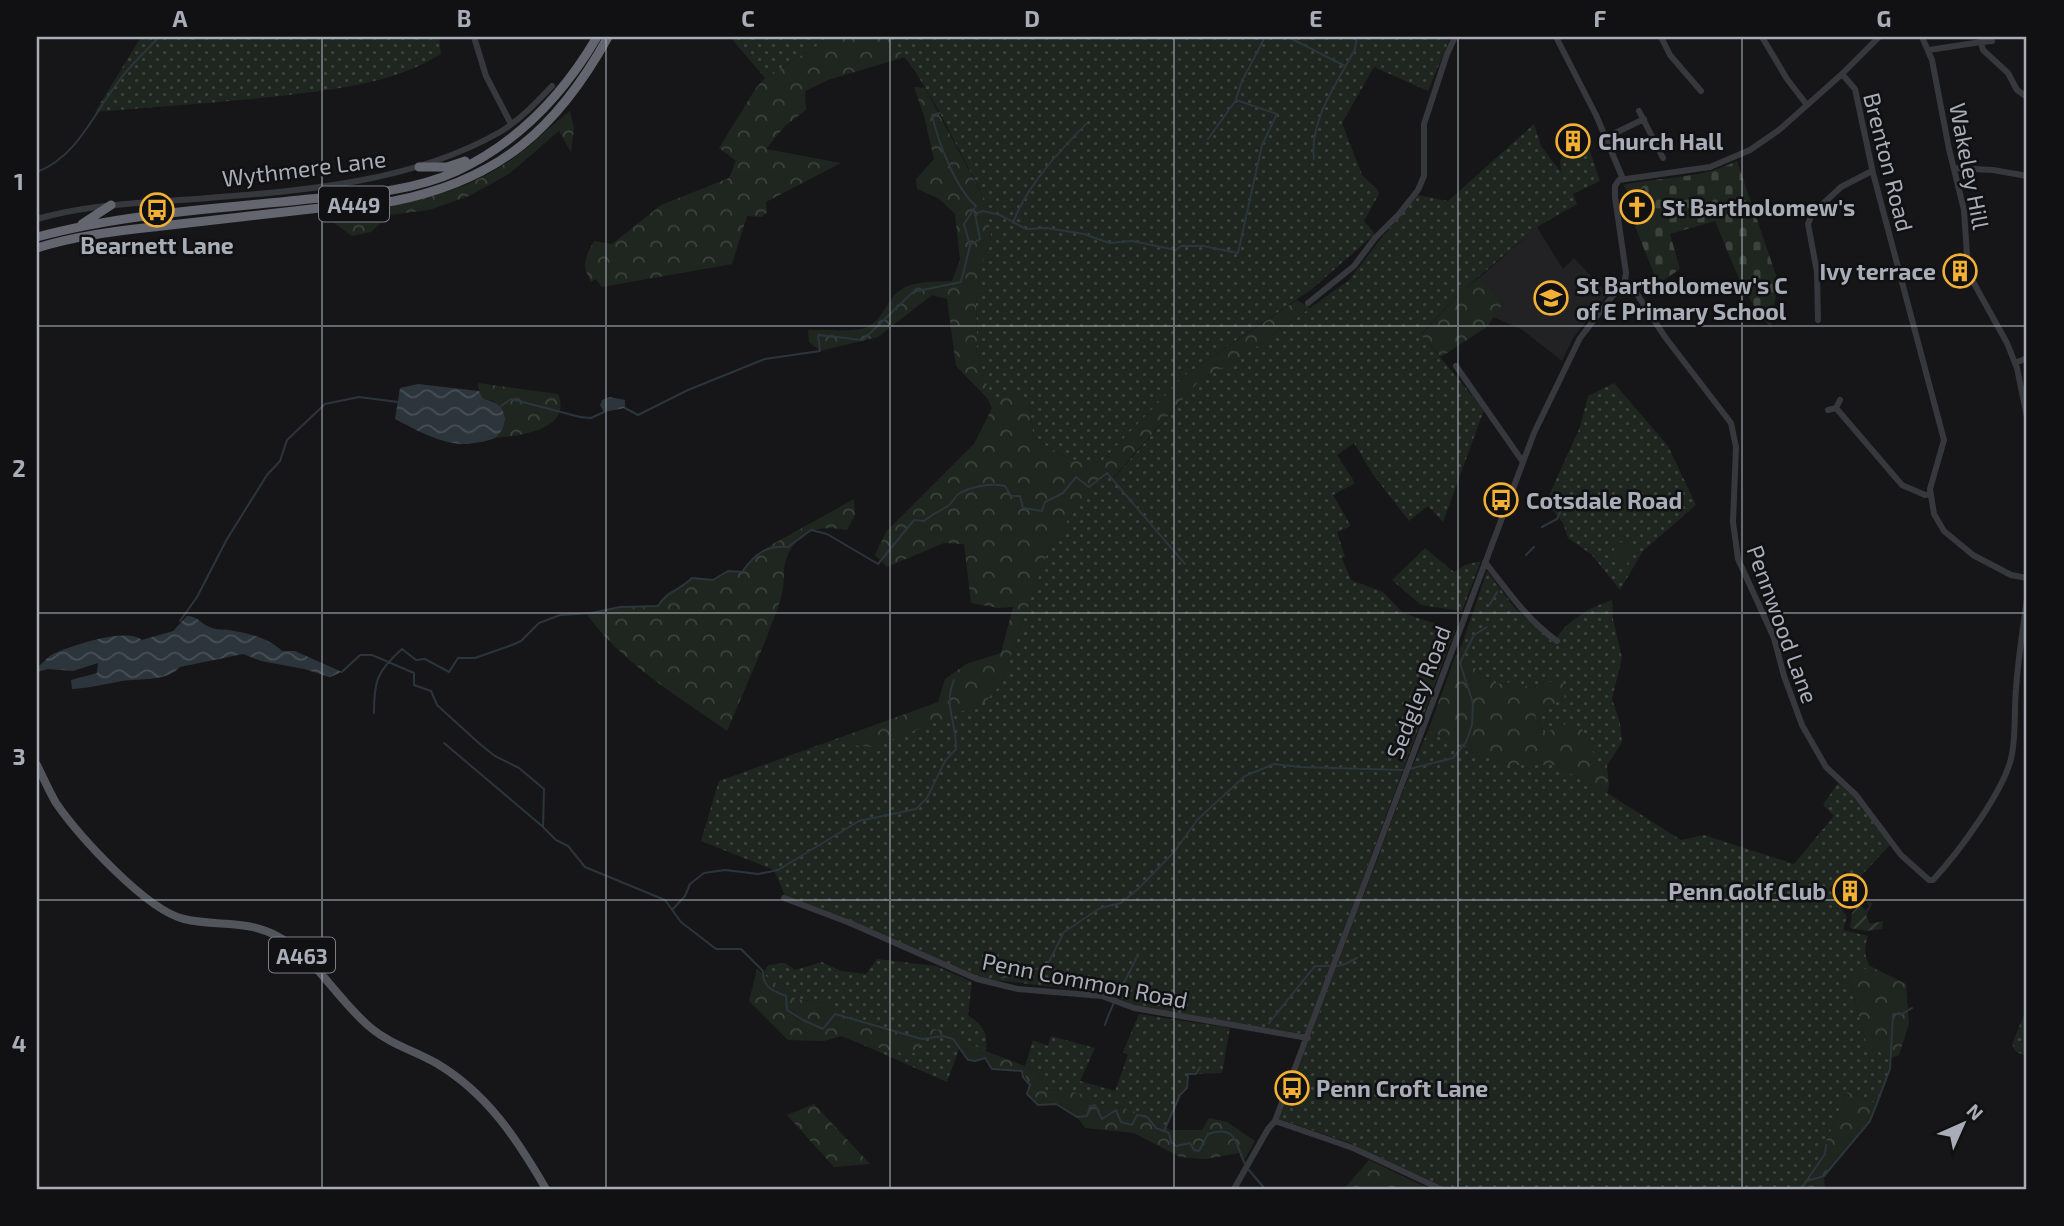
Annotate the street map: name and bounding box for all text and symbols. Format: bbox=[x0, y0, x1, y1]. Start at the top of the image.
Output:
text: A bbox=[172, 4, 188, 32]
text: B bbox=[457, 4, 471, 32]
text: C bbox=[741, 4, 755, 32]
text: D bbox=[1024, 4, 1040, 32]
text: E bbox=[1309, 4, 1323, 32]
text: F bbox=[1594, 4, 1607, 32]
text: G bbox=[1877, 4, 1891, 32]
street label: Brenton Road bbox=[1858, 90, 1920, 234]
street label: Wakeley Hill bbox=[1944, 100, 1996, 232]
building icon: Church Hall bbox=[1554, 122, 1592, 160]
place label: Church Hall bbox=[1598, 127, 1724, 155]
street label: Wythmere Lane bbox=[220, 144, 388, 192]
text: 1 bbox=[14, 167, 24, 195]
road number: A449 bbox=[319, 186, 389, 222]
church icon: St Bartholomew's bbox=[1618, 188, 1656, 226]
bus stop icon: Bearnett Lane bbox=[138, 191, 176, 229]
place label: St Bartholomew's bbox=[1662, 193, 1855, 221]
place label: Bearnett Lane bbox=[80, 231, 234, 259]
building icon: Ivy terrace bbox=[1941, 252, 1979, 290]
place label: Ivy terrace bbox=[1820, 257, 1936, 285]
place label: St Bartholomew's C of E Primary School bbox=[1576, 271, 1788, 325]
school or university icon: St Bartholomew's C of E Primary School bbox=[1532, 279, 1570, 317]
text: 2 bbox=[12, 454, 26, 482]
bus stop icon: Cotsdale Road bbox=[1482, 481, 1520, 519]
place label: Cotsdale Road bbox=[1526, 486, 1682, 514]
street label: Pennwood Lane bbox=[1741, 541, 1825, 707]
street label: Sedgley Road bbox=[1380, 622, 1456, 762]
text: 3 bbox=[12, 742, 26, 770]
building icon: Penn Golf Club bbox=[1831, 872, 1869, 910]
place label: Penn Golf Club bbox=[1668, 877, 1826, 905]
road number: A463 bbox=[269, 937, 335, 972]
street label: Penn Common Road bbox=[980, 946, 1190, 1014]
text: 4 bbox=[12, 1029, 26, 1057]
bus stop icon: Penn Croft Lane bbox=[1273, 1069, 1311, 1107]
place label: Penn Croft Lane bbox=[1316, 1074, 1488, 1102]
north arrow bbox=[1927, 1090, 1997, 1160]
text: N bbox=[1962, 1099, 1988, 1125]

